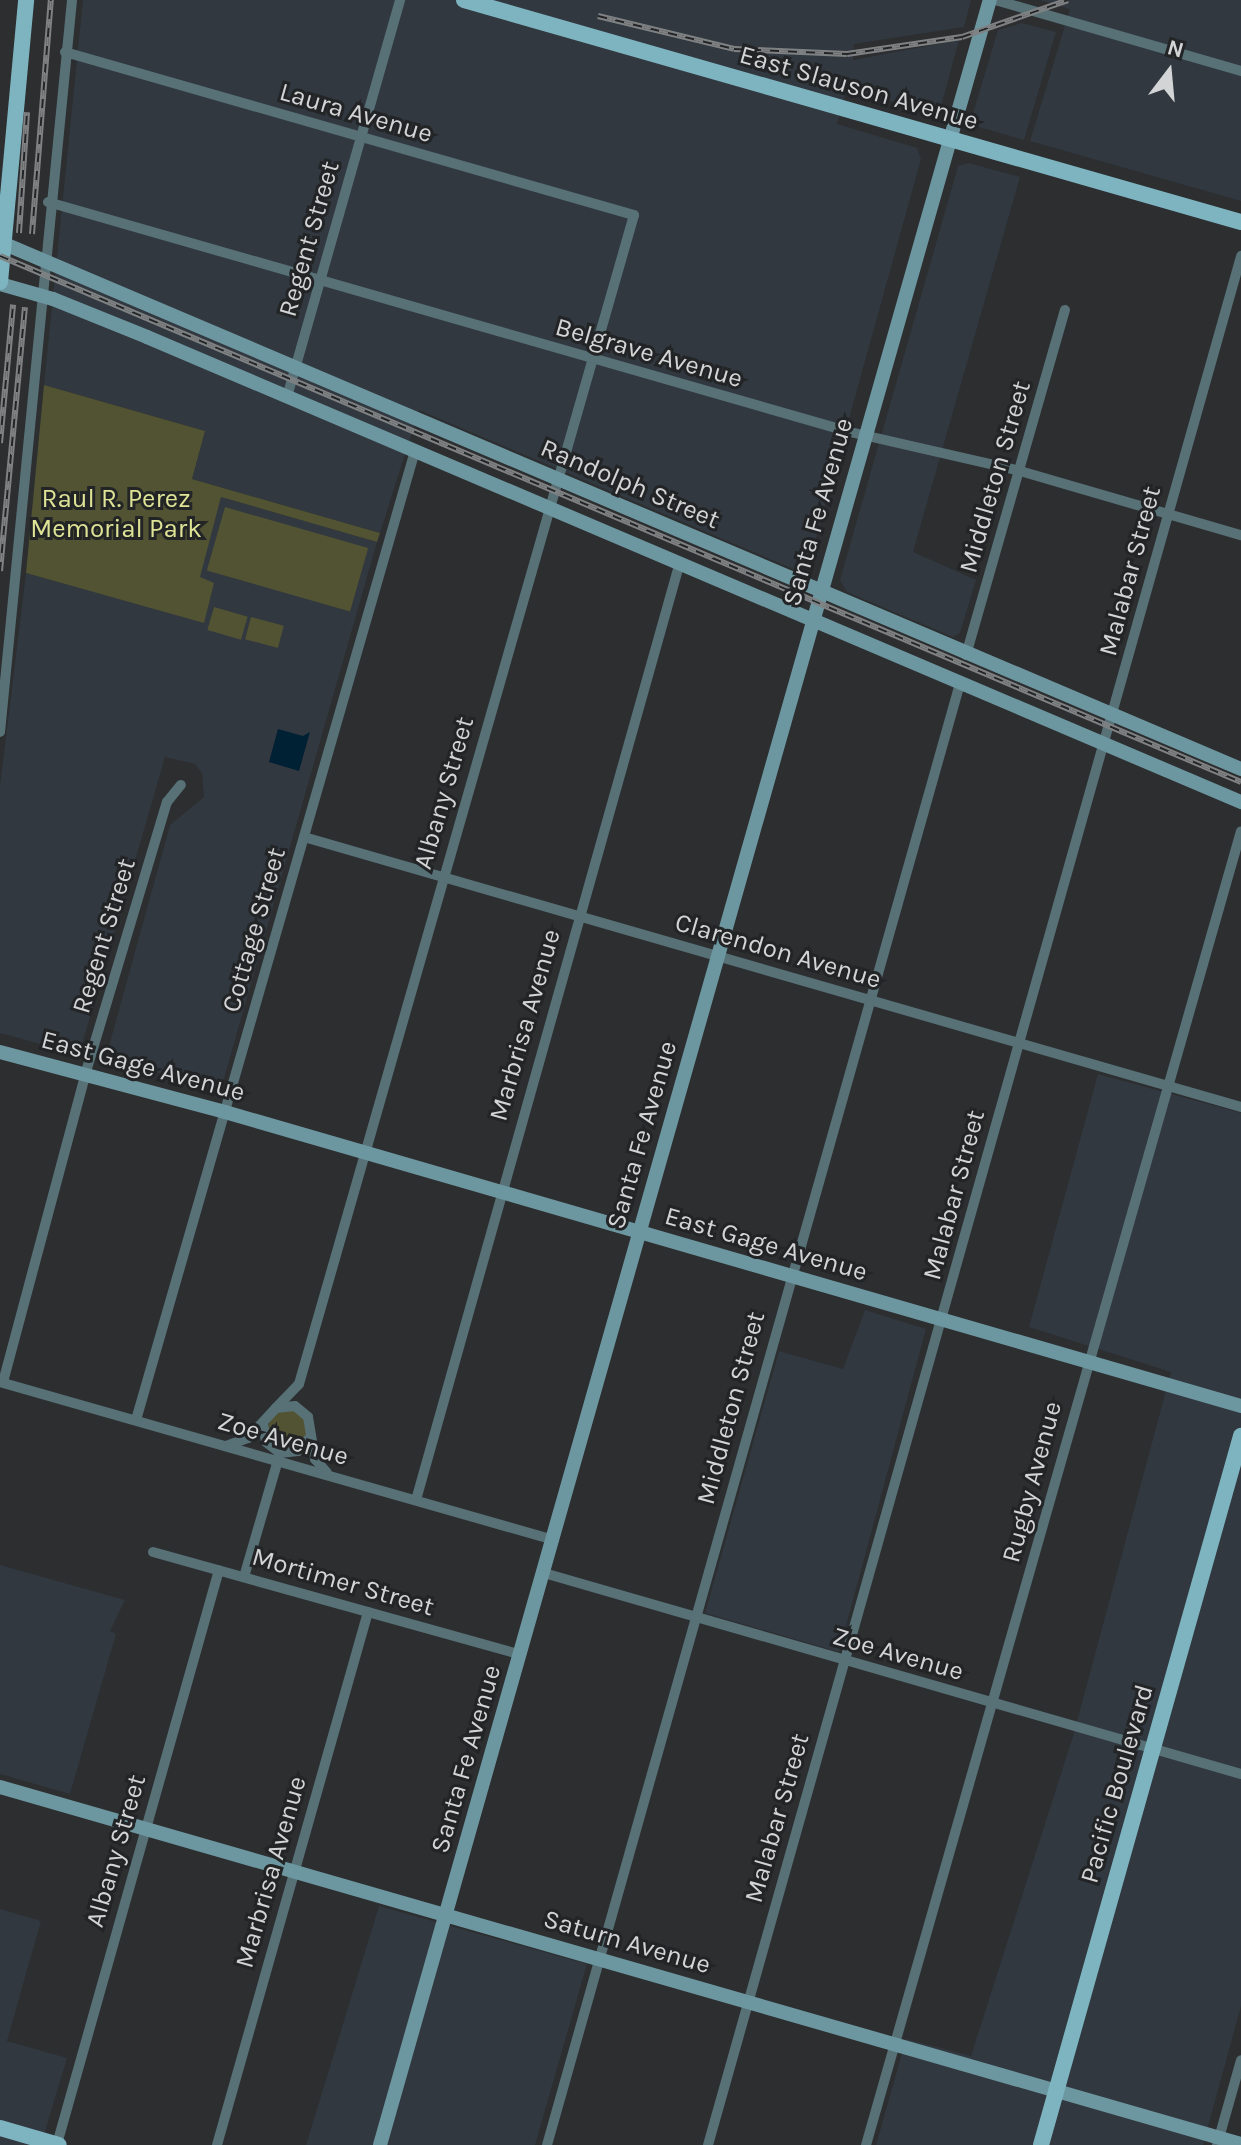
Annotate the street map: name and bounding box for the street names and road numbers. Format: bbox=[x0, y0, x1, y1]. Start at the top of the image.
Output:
street label: East Slauson Avenue bbox=[736, 39, 982, 137]
street label: Laura Avenue bbox=[276, 76, 436, 150]
street label: Regent Street bbox=[272, 158, 346, 320]
street label: Belgrave Avenue bbox=[552, 311, 746, 395]
street label: Middleton Street bbox=[953, 377, 1037, 577]
street label: Santa Fe Avenue bbox=[776, 414, 860, 610]
street label: Randolph Street bbox=[536, 432, 724, 536]
street label: Malabar Street bbox=[1092, 483, 1168, 659]
street label: Albany Street bbox=[407, 713, 481, 873]
street label: Cottage Street bbox=[216, 844, 292, 1016]
street label: Regent Street bbox=[66, 855, 142, 1017]
street label: Clarendon Avenue bbox=[671, 907, 885, 995]
street label: Marbrisa Avenue bbox=[483, 926, 567, 1124]
street label: East Gage Avenue bbox=[38, 1024, 248, 1108]
street label: Santa Fe Avenue bbox=[600, 1037, 684, 1233]
street label: Malabar Street bbox=[916, 1107, 992, 1283]
street label: East Gage Avenue bbox=[661, 1200, 871, 1288]
street label: Middleton Street bbox=[690, 1308, 772, 1508]
street label: Rugby Avenue bbox=[996, 1398, 1068, 1566]
street label: Zoe Avenue bbox=[214, 1405, 352, 1473]
street label: Mortimer Street bbox=[248, 1541, 438, 1623]
street label: Zoe Avenue bbox=[829, 1620, 967, 1688]
street label: Santa Fe Avenue bbox=[424, 1661, 508, 1857]
street label: Pacific Boulevard bbox=[1074, 1681, 1160, 1887]
street label: Malabar Street bbox=[738, 1730, 816, 1906]
street label: Albany Street bbox=[79, 1771, 153, 1931]
street label: Marbrisa Avenue bbox=[229, 1773, 313, 1971]
street label: Saturn Avenue bbox=[540, 1903, 714, 1981]

